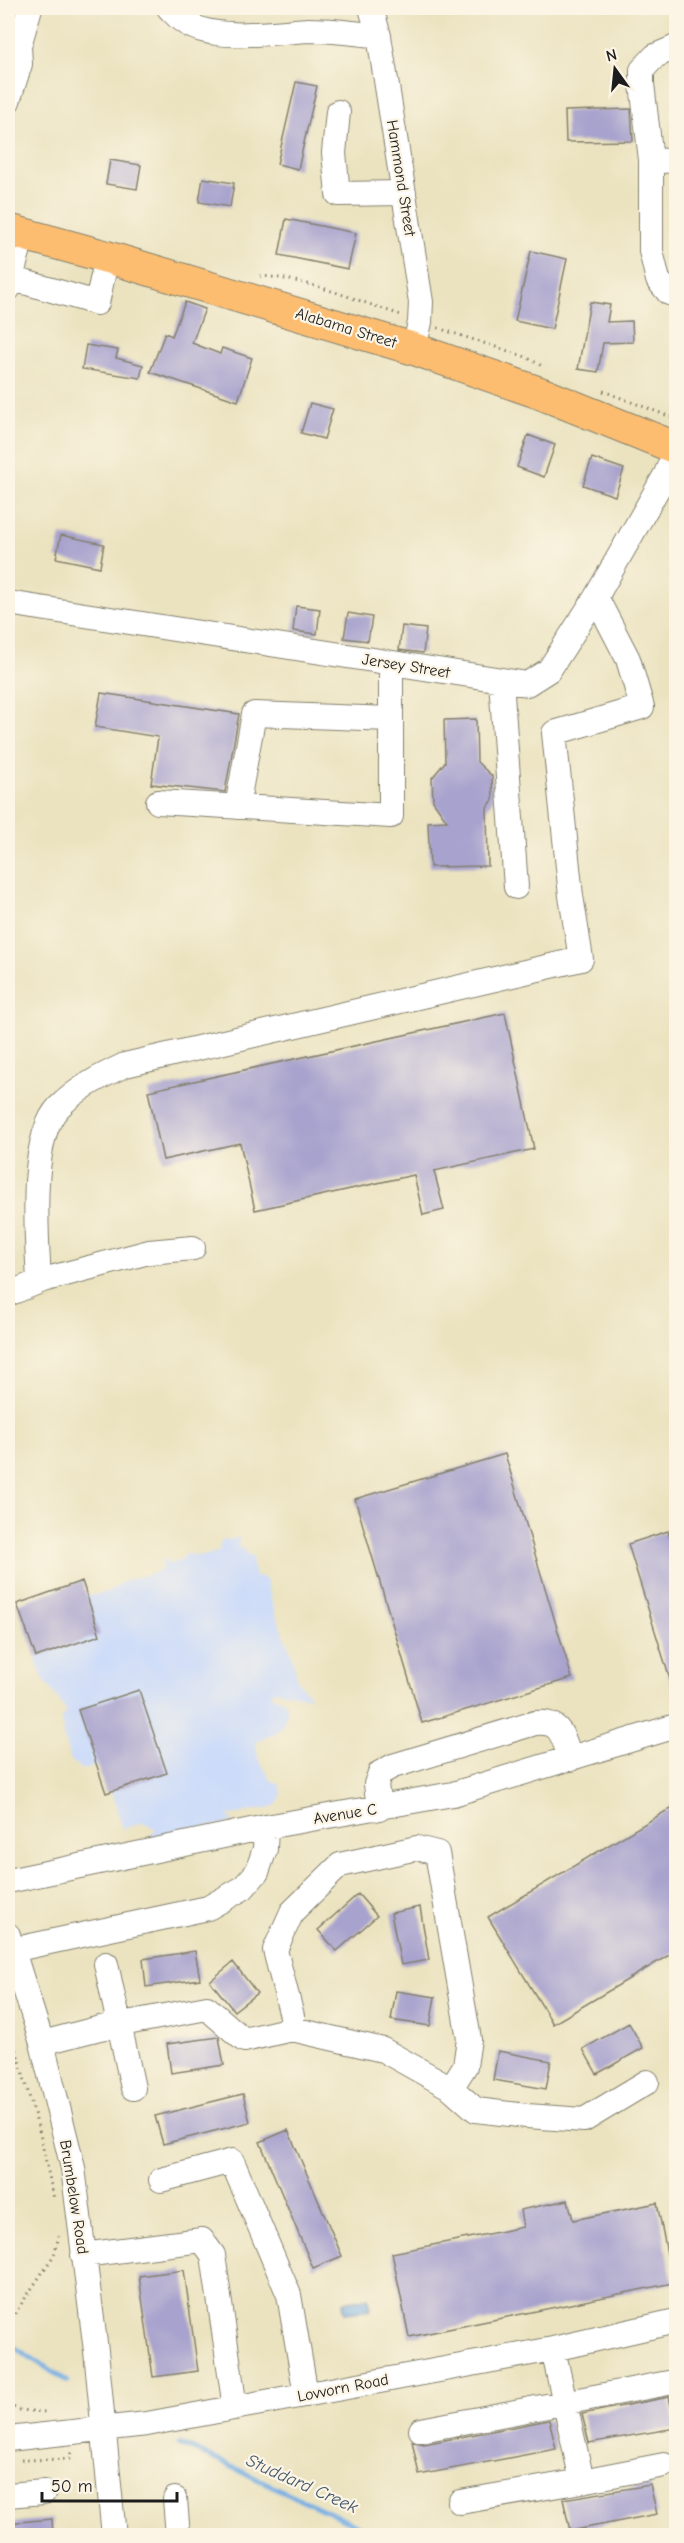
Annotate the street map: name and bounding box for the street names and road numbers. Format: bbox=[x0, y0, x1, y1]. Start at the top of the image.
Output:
street label: Hammond Street bbox=[383, 119, 419, 238]
street label: Alabama Street bbox=[293, 304, 399, 352]
street label: Jersey Street bbox=[361, 650, 452, 682]
street label: Avenue C bbox=[312, 1800, 378, 1828]
street label: Brumbelow Road bbox=[56, 2139, 92, 2255]
street label: Lovvorn Road bbox=[296, 2370, 390, 2406]

